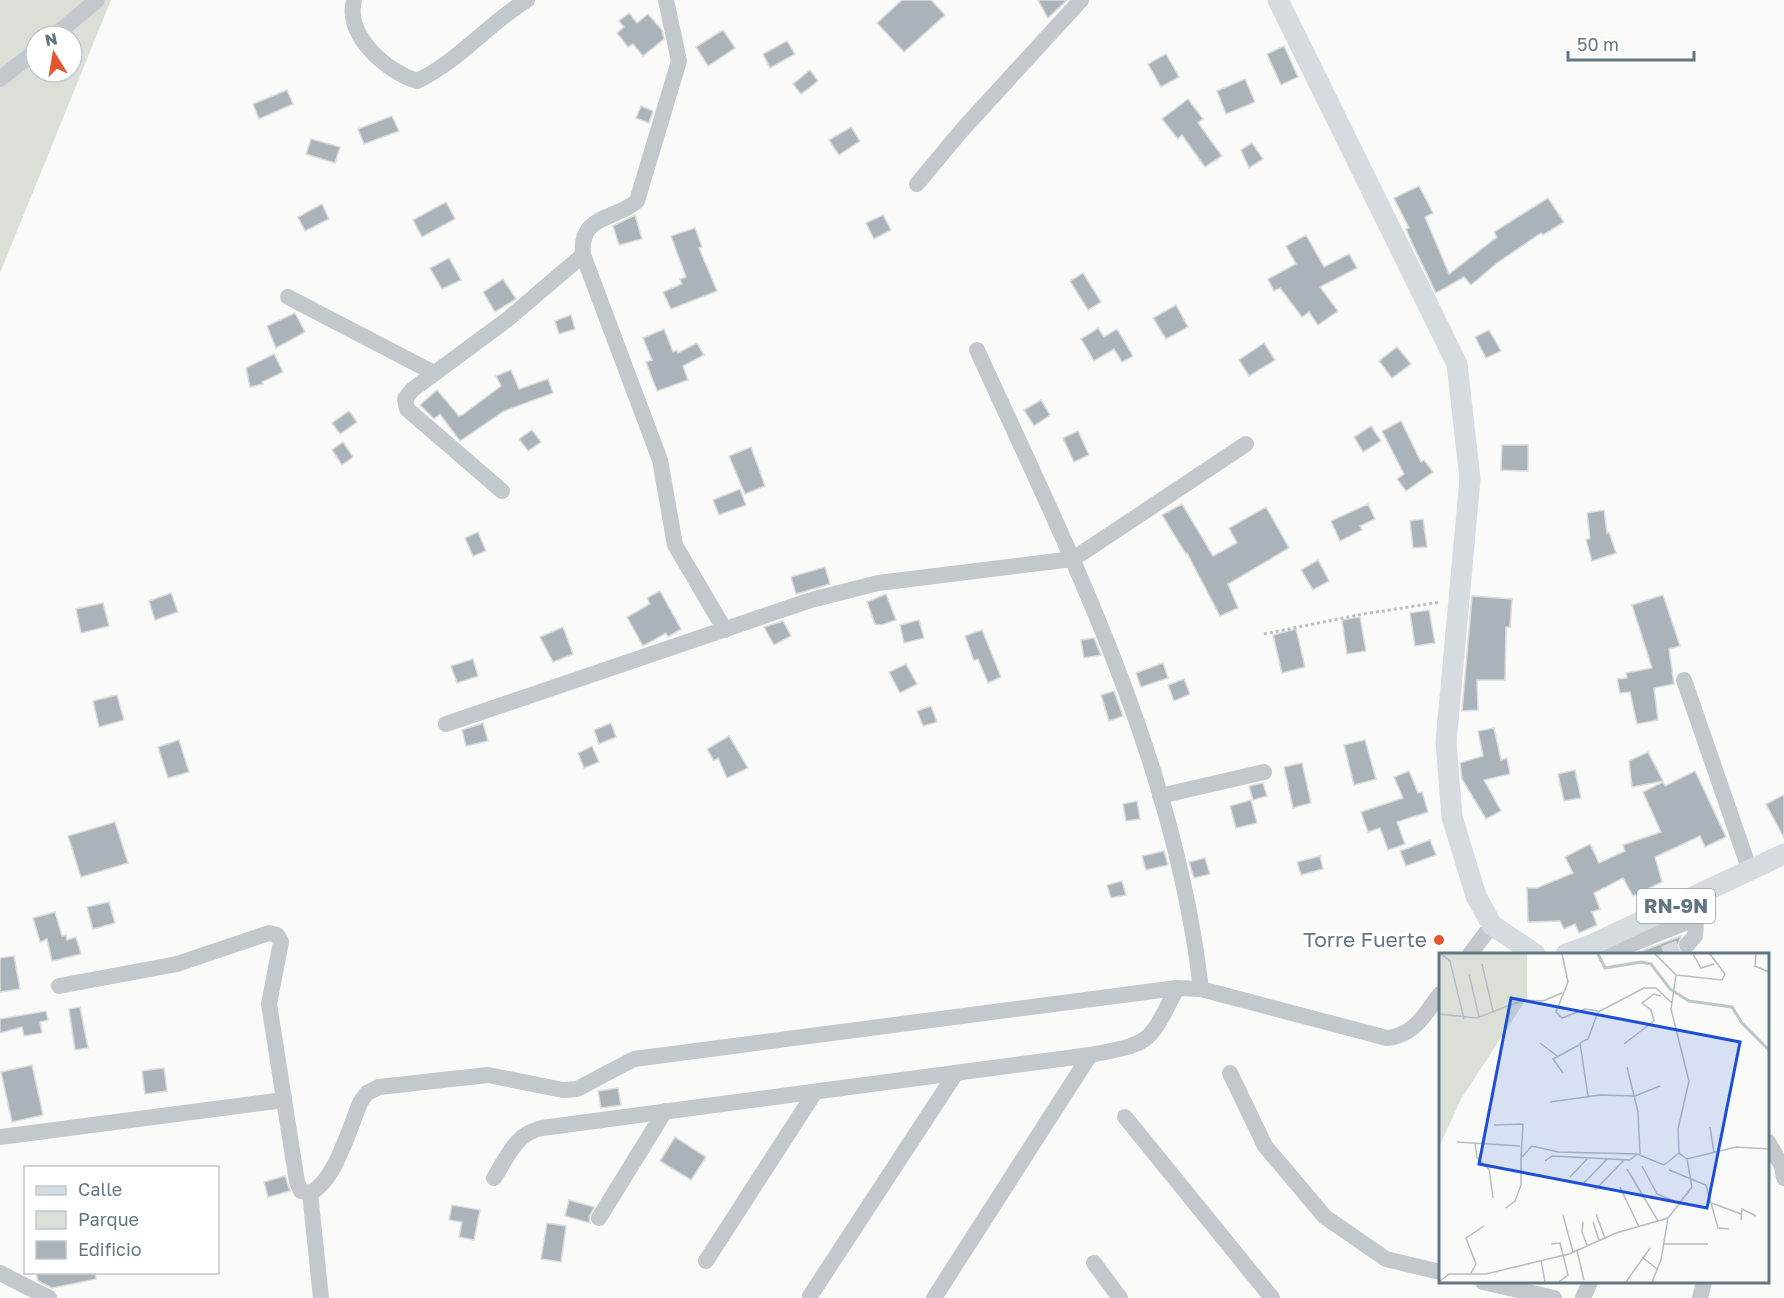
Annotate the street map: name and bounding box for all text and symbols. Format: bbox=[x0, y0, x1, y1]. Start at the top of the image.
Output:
north arrow bbox=[24, 24, 84, 84]
scale bar bbox=[1568, 24, 1694, 62]
text: N bbox=[43, 28, 59, 50]
text: 50 m bbox=[1577, 33, 1619, 55]
road number: RN-9N bbox=[1637, 889, 1715, 923]
place label: Torre Fuerte bbox=[1303, 926, 1427, 952]
marker: Torre Fuerte bbox=[1432, 933, 1446, 947]
inset map bbox=[1439, 953, 1769, 1283]
legend bbox=[24, 1166, 219, 1274]
text: Calle bbox=[78, 1178, 122, 1200]
text: Parque bbox=[78, 1208, 139, 1230]
text: Edificio bbox=[78, 1238, 142, 1260]

